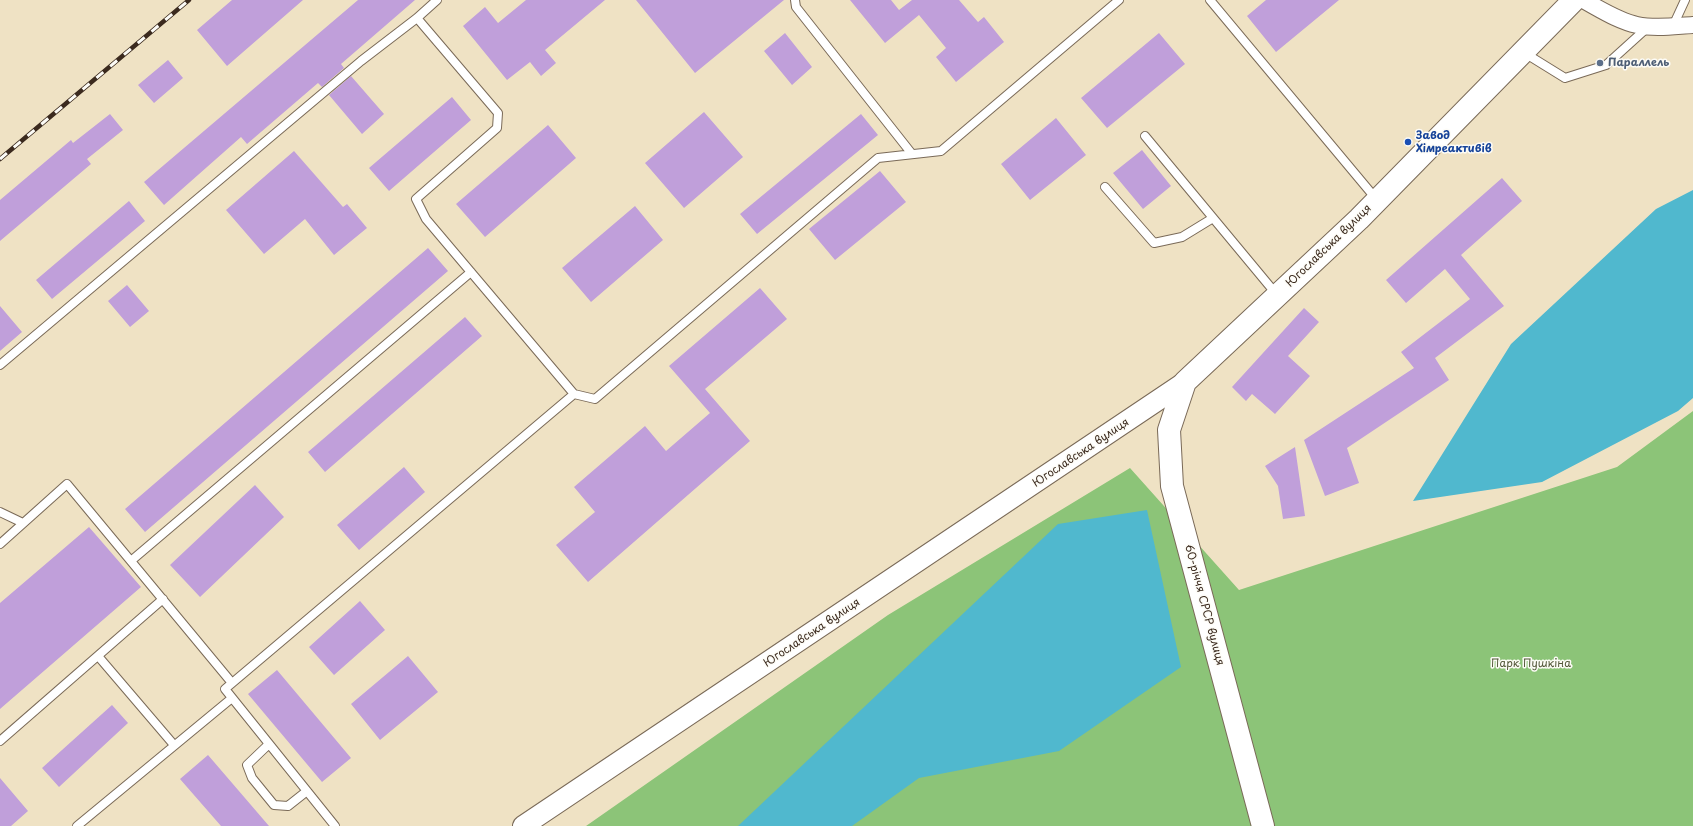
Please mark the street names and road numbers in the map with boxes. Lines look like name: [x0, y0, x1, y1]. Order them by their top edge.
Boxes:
street label: Югославська вулиця: [1284, 202, 1374, 290]
street label: Югославська вулиця: [1030, 416, 1132, 490]
street label: 60-річчя СРСР вулиця: [1181, 543, 1227, 667]
street label: Югославська вулиця: [761, 596, 863, 670]

